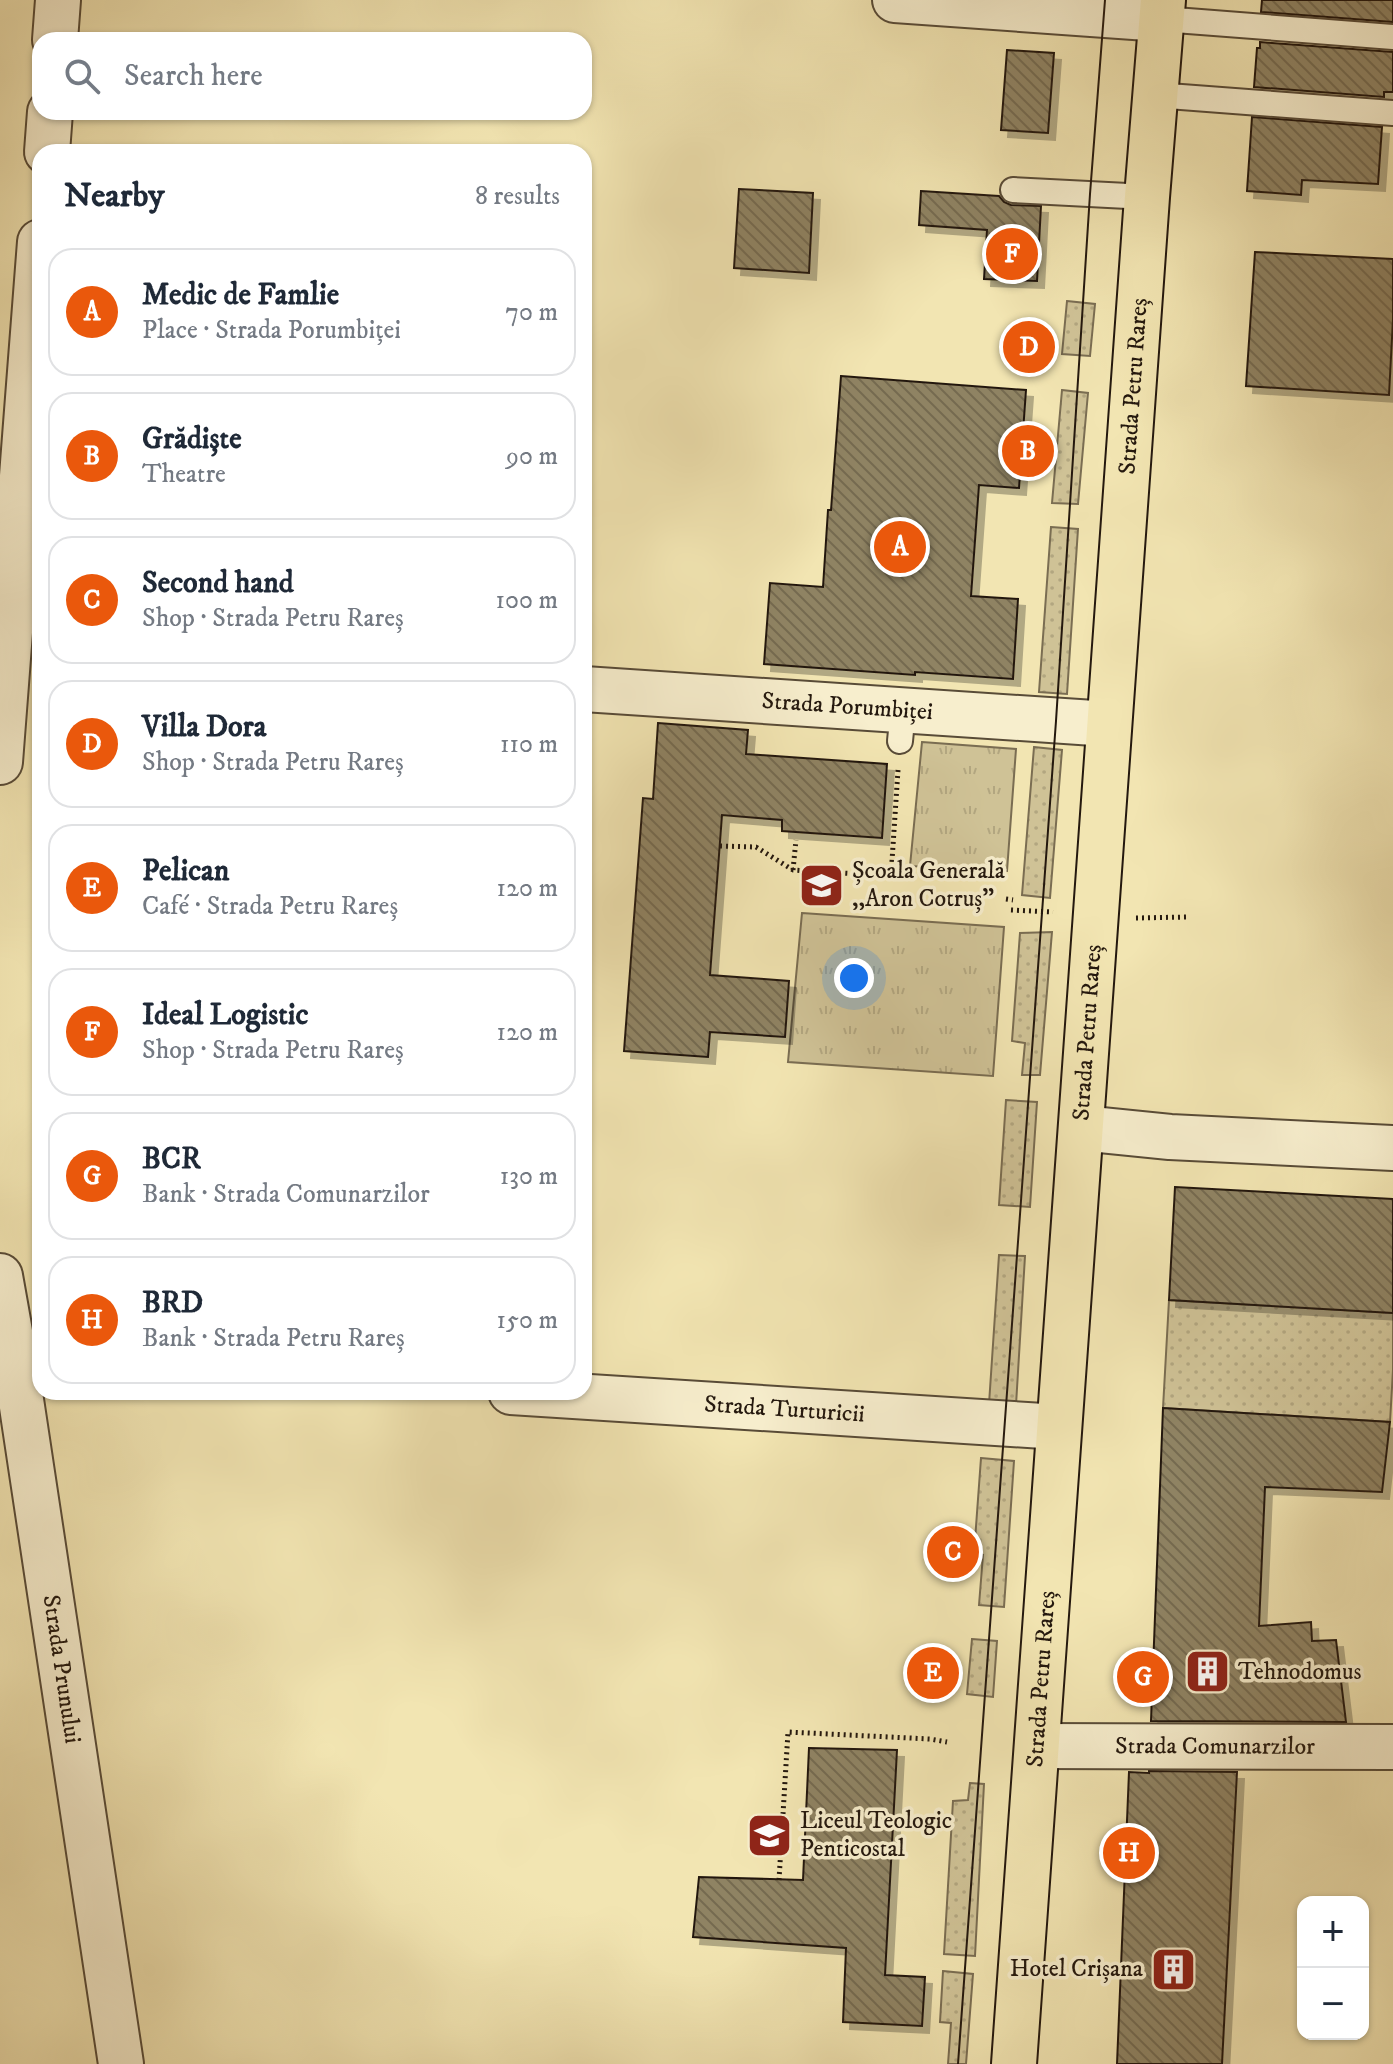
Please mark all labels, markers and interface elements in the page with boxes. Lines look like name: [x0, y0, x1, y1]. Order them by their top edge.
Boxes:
search box: [32, 32, 592, 120]
icon: search: [60, 54, 104, 98]
text: Search here: [124, 58, 263, 95]
text: Nearby: [64, 175, 165, 217]
text: 8 results: [475, 180, 560, 213]
pin: F: [986, 224, 1038, 284]
text: Medic de Famlie: [142, 277, 339, 314]
text: A: [84, 296, 100, 329]
text: 70 m: [505, 296, 558, 329]
street label: Strada Petru Rareș: [1112, 297, 1155, 475]
text: Place · Strada Porumbiței: [142, 314, 401, 347]
pin: D: [1003, 317, 1055, 377]
text: Grădiște: [142, 421, 242, 458]
pin: B: [1002, 421, 1054, 481]
text: B: [84, 440, 100, 473]
text: 90 m: [506, 440, 558, 473]
text: Theatre: [142, 458, 226, 491]
pin: A: [874, 517, 926, 577]
text: Second hand: [142, 565, 294, 602]
text: C: [83, 584, 101, 617]
text: 100 m: [495, 584, 558, 617]
text: Shop · Strada Petru Rareș: [142, 602, 404, 635]
street label: Strada Porumbiței: [761, 686, 934, 727]
text: Villa Dora: [142, 709, 266, 746]
text: D: [82, 728, 102, 761]
text: 110 m: [500, 728, 558, 761]
text: Shop · Strada Petru Rareș: [142, 746, 404, 779]
text: Pelican: [142, 853, 230, 890]
place label: Școala Generală ,,Aron Cotruș": [852, 856, 1006, 914]
school or university icon: Școala Generală ,,Aron Cotruș": [797, 861, 845, 909]
text: E: [83, 872, 101, 905]
text: 120 m: [497, 872, 558, 905]
text: Café · Strada Petru Rareș: [142, 890, 398, 923]
street label: Strada Petru Rareș: [1066, 943, 1109, 1122]
your location: [834, 958, 874, 998]
text: Ideal Logistic: [142, 997, 308, 1034]
text: F: [84, 1016, 100, 1049]
text: 120 m: [497, 1016, 558, 1049]
text: Shop · Strada Petru Rareș: [142, 1034, 404, 1067]
text: BCR: [142, 1141, 201, 1178]
text: G: [83, 1160, 101, 1193]
text: 130 m: [500, 1160, 558, 1193]
text: Bank · Strada Comunarzilor: [142, 1178, 430, 1211]
text: BRD: [142, 1285, 203, 1322]
text: H: [81, 1304, 103, 1337]
text: 150 m: [497, 1304, 558, 1337]
text: Bank · Strada Petru Rareș: [142, 1322, 405, 1355]
street label: Strada Turturicii: [703, 1389, 866, 1430]
pin: C: [927, 1522, 979, 1582]
street label: Strada Petru Rareș: [1020, 1590, 1063, 1768]
street label: Strada Prunului: [36, 1593, 88, 1746]
pin: E: [907, 1643, 959, 1703]
pin: G: [1117, 1647, 1169, 1707]
building icon: Tehnodomus: [1183, 1648, 1231, 1696]
place label: Tehnodomus: [1238, 1657, 1362, 1687]
street label: Strada Comunarzilor: [1115, 1731, 1315, 1762]
place label: Liceul Teologic Penticostal: [800, 1806, 952, 1864]
school or university icon: Liceul Teologic Penticostal: [745, 1811, 793, 1859]
pin: H: [1103, 1823, 1155, 1883]
map controls: [1297, 1896, 1369, 2040]
button: +: [1297, 1896, 1369, 1968]
building icon: Hotel Crișana: [1150, 1945, 1198, 1993]
place label: Hotel Crișana: [1010, 1954, 1144, 1984]
button: −: [1297, 1968, 1369, 2040]

